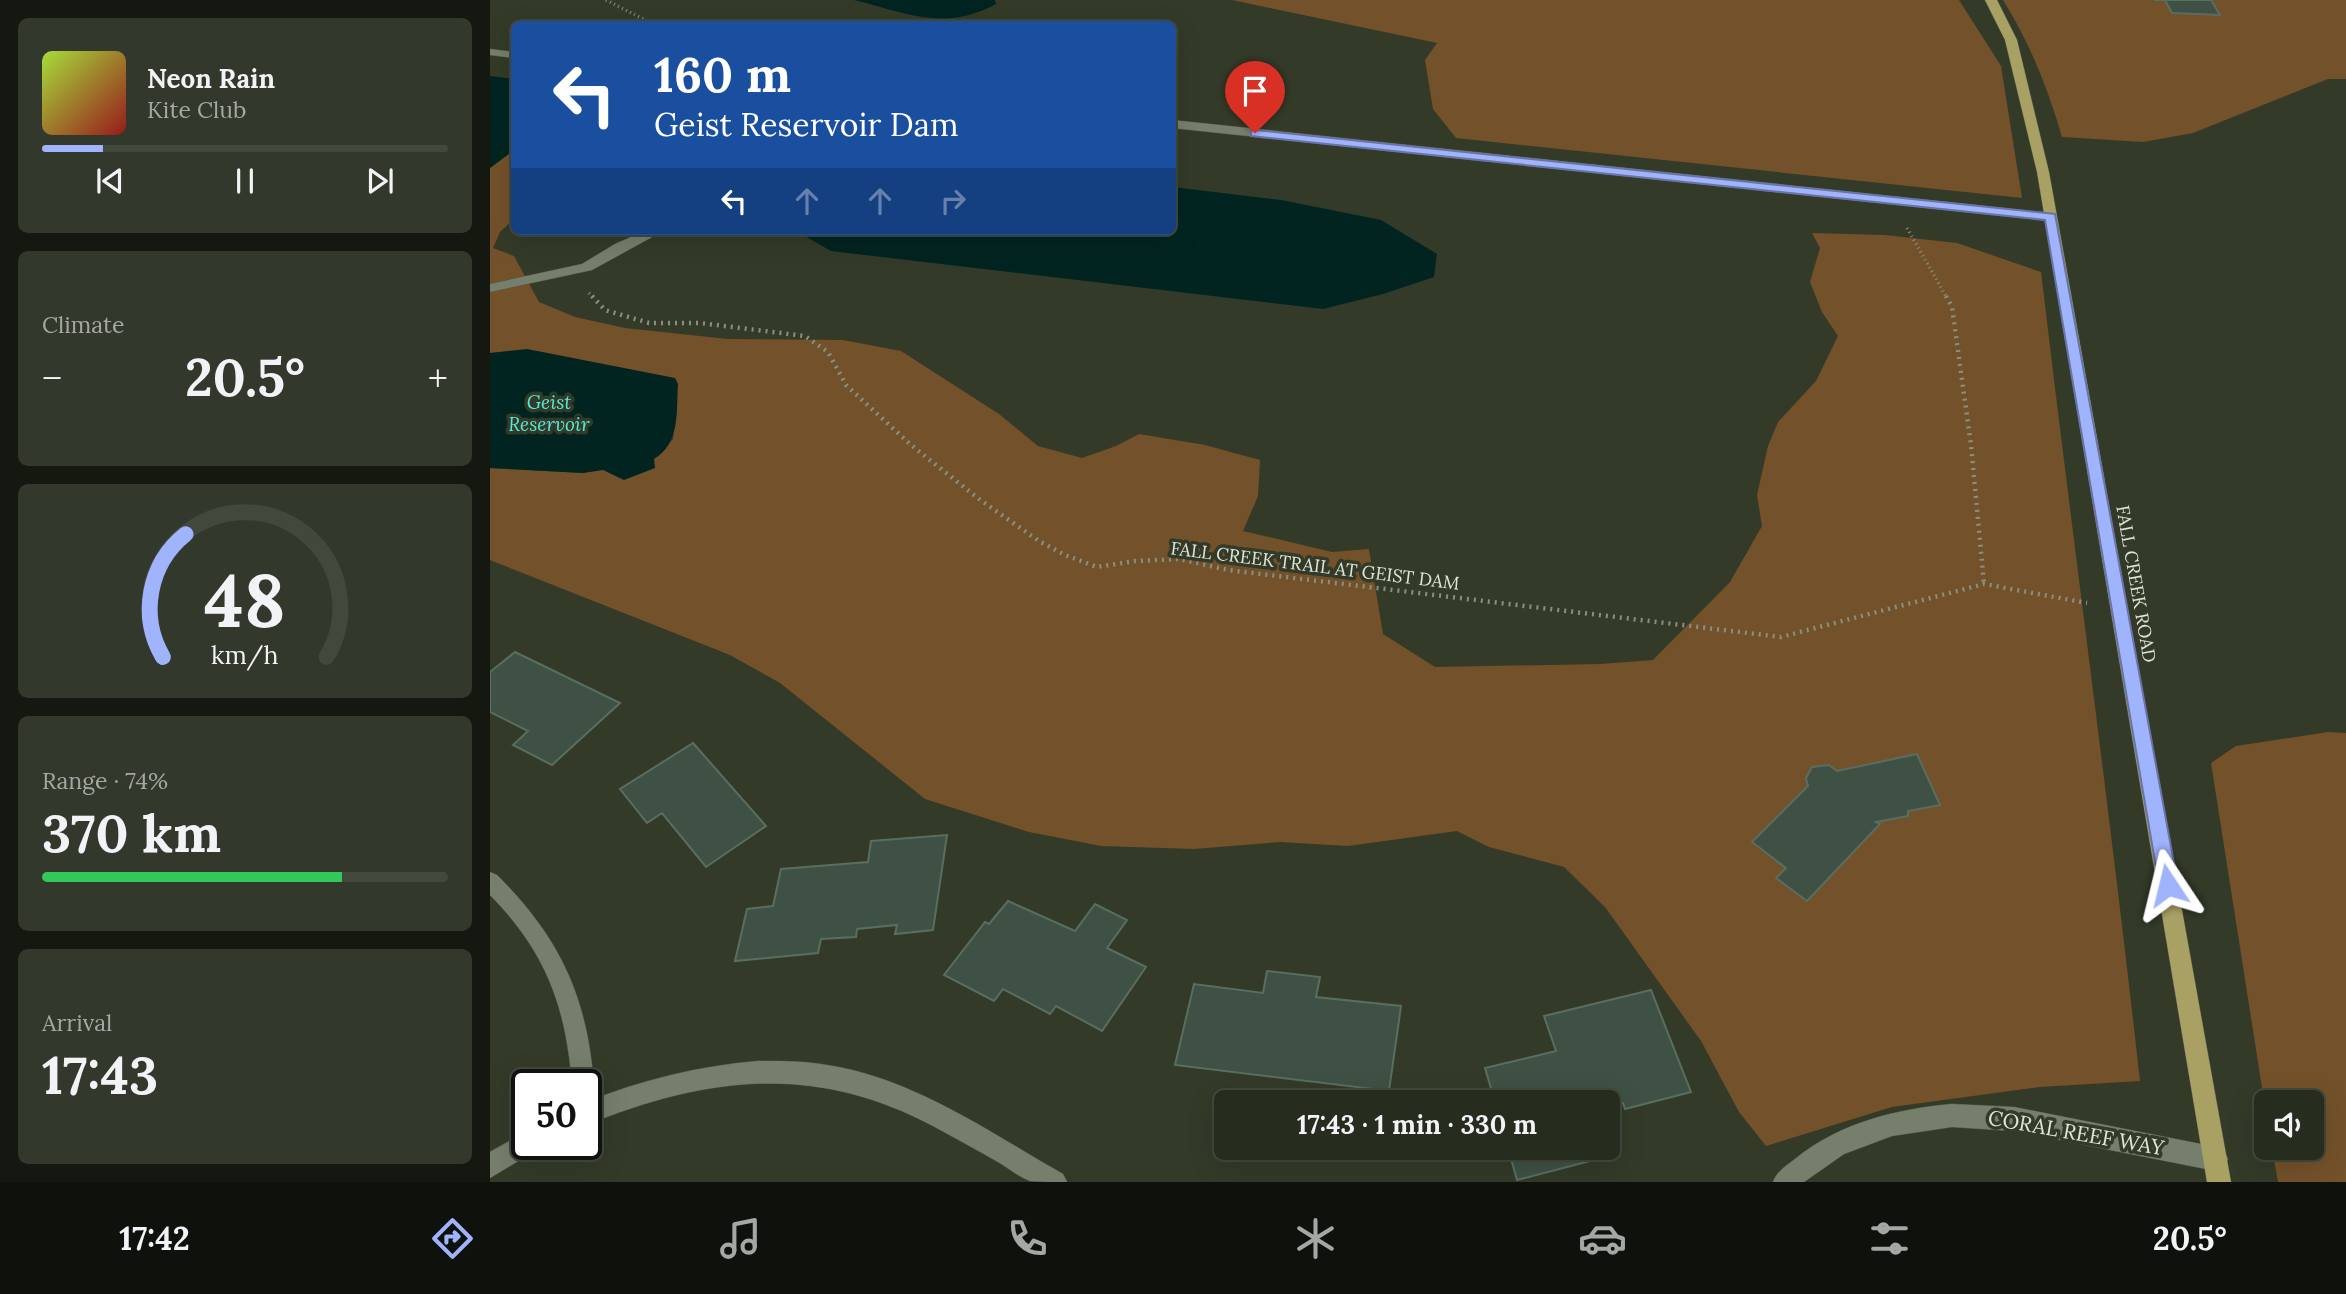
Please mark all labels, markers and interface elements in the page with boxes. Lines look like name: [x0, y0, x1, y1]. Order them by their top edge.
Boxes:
text: 160 m: [654, 43, 791, 105]
icon: left: [539, 49, 630, 140]
pin: [1225, 61, 1285, 133]
text: Neon Rain: [147, 62, 275, 95]
icon: arrive: [1236, 72, 1274, 110]
text: Kite Club: [147, 95, 246, 124]
text: Geist Reservoir Dam: [654, 104, 959, 145]
icon: previous: [91, 162, 129, 200]
icon: pause: [226, 162, 264, 200]
icon: next: [361, 162, 399, 200]
icon: left: [715, 182, 753, 220]
icon: ahead: [788, 182, 826, 220]
icon: ahead: [861, 182, 899, 220]
icon: right: [934, 182, 972, 220]
text: Climate: [42, 310, 124, 339]
text: 20.5°: [185, 344, 305, 410]
text: −: [42, 354, 62, 402]
text: +: [428, 354, 448, 402]
water label: Geist Reservoir: [508, 390, 590, 436]
street label: FALL CREEK ROAD: [2111, 503, 2162, 664]
street label: FALL CREEK TRAIL AT GEIST DAM: [1169, 536, 1461, 595]
text: 48: [204, 554, 286, 647]
text: km/h: [211, 639, 279, 671]
text: Range · 74%: [42, 766, 168, 795]
text: 370 km: [42, 800, 221, 866]
position arrow: [2131, 848, 2205, 922]
text: Arrival: [42, 1008, 112, 1037]
text: 17:43: [42, 1042, 158, 1108]
speed limit sign: 50: [511, 1069, 602, 1160]
map controls: [2254, 1090, 2324, 1160]
button: sound: [2254, 1090, 2324, 1160]
street label: CORAL REEF WAY: [1986, 1104, 2167, 1161]
text: 17:43 · 1 min · 330 m: [1297, 1108, 1537, 1141]
icon: directions: [428, 1214, 477, 1263]
icon: music: [716, 1214, 765, 1263]
icon: phone: [1003, 1214, 1052, 1263]
icon: climate: [1291, 1214, 1340, 1263]
icon: car: [1578, 1214, 1627, 1263]
icon: filters: [1865, 1214, 1914, 1263]
text: 17:42: [119, 1218, 190, 1259]
text: 20.5°: [2153, 1218, 2227, 1259]

